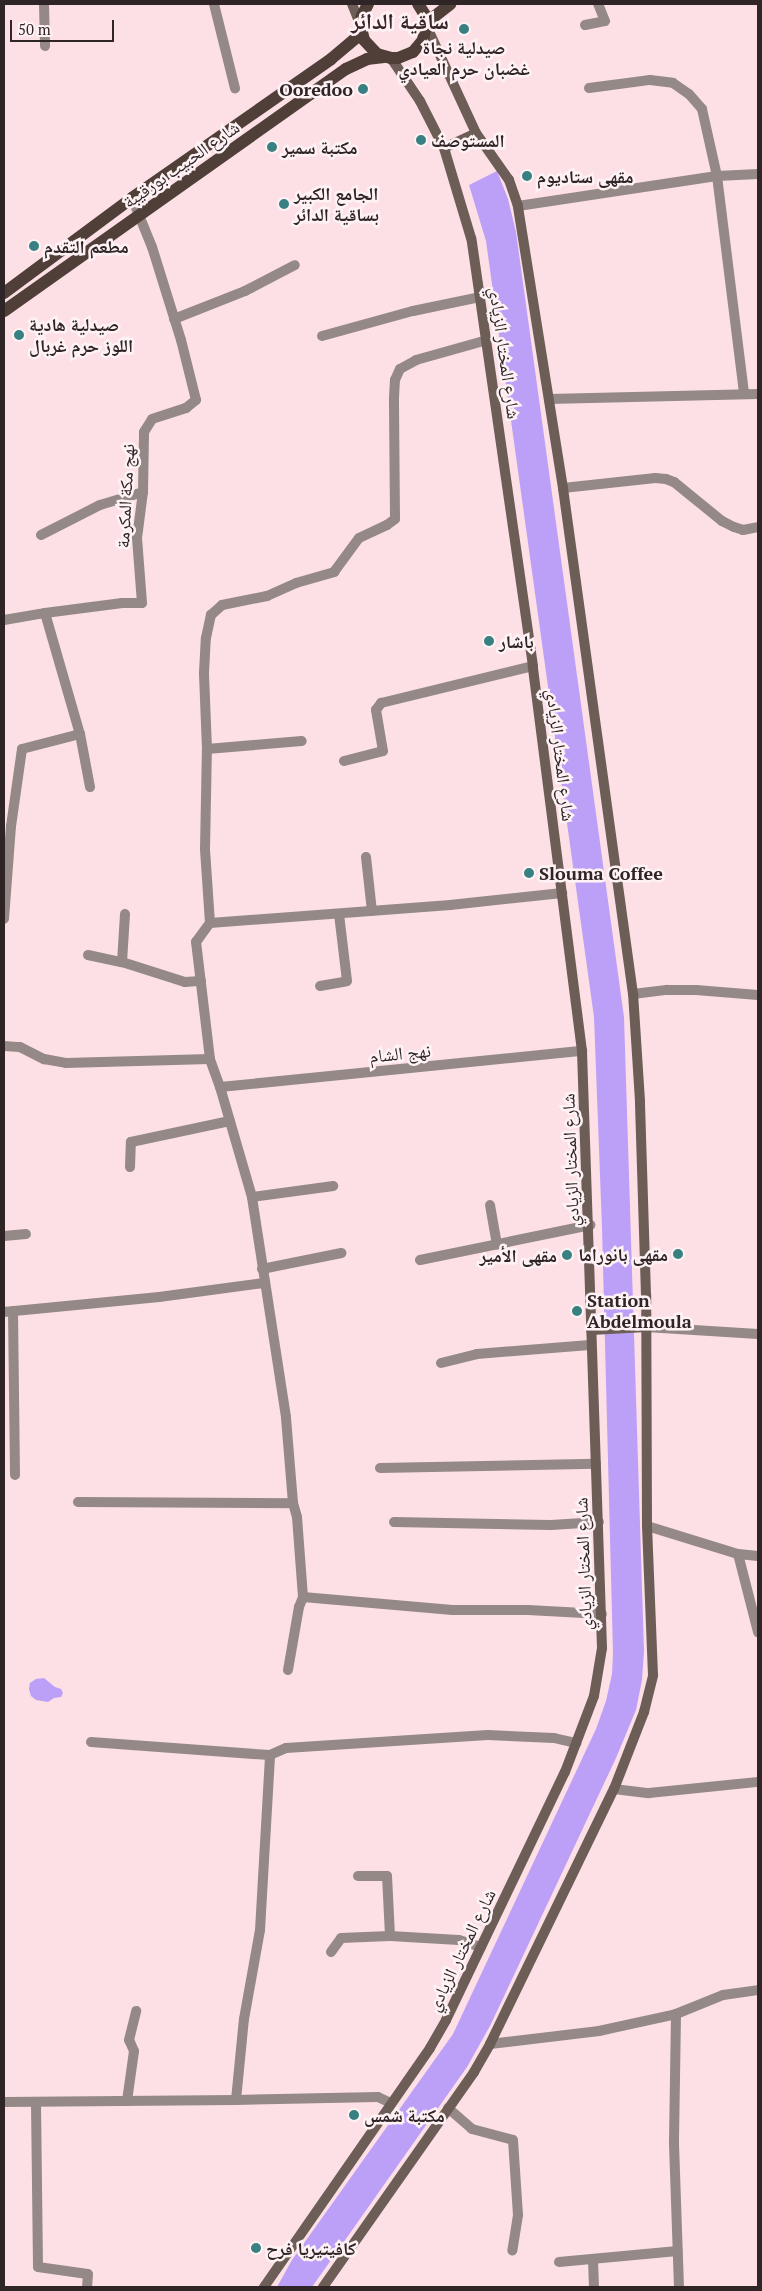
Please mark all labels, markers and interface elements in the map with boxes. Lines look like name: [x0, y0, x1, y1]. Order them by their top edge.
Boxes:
district label: ساقية الدائر: [351, 8, 449, 34]
scale bar: [12, 10, 116, 42]
text: 50 m: [18, 19, 51, 39]
marker: صيدلية نجاة غضبان حرم العيادي: [458, 23, 470, 35]
place label: صيدلية نجاة غضبان حرم العيادي: [398, 37, 530, 80]
place label: Ooredoo: [279, 78, 353, 100]
marker: Ooredoo: [357, 83, 369, 95]
street label: شارع الحبيب بورقيبة: [119, 116, 243, 212]
place label: المستوصف: [431, 129, 505, 151]
marker: المستوصف: [415, 134, 427, 146]
place label: مكتبة سمير: [282, 136, 358, 158]
marker: مكتبة سمير: [266, 141, 278, 153]
place label: مقهى ستاديوم: [537, 165, 633, 187]
marker: مقهى ستاديوم: [521, 170, 533, 182]
place label: الجامع الكبير بساقية الدائر: [294, 183, 379, 225]
marker: الجامع الكبير بساقية الدائر: [278, 198, 290, 210]
place label: مطعم التقدم: [44, 235, 129, 257]
marker: مطعم التقدم: [28, 240, 40, 252]
street label: شارع المختار الزيادي: [485, 286, 525, 420]
place label: صيدلية هادية اللوز حرم غربال: [29, 314, 133, 356]
marker: صيدلية هادية اللوز حرم غربال: [13, 329, 25, 341]
street label: نهج مكة المكرمة: [111, 443, 139, 549]
place label: باشار: [499, 630, 534, 652]
marker: باشار: [483, 635, 495, 647]
street label: شارع المختار الزيادي: [542, 688, 580, 822]
place label: Slouma Coffee: [539, 862, 663, 884]
marker: Slouma Coffee: [523, 867, 535, 879]
street label: نهج الشام: [368, 1039, 432, 1067]
street label: شارع المختار الزيادي: [557, 1093, 583, 1227]
place label: مقهى بانوراما: [578, 1243, 668, 1265]
place label: مقهى الأمير: [480, 1244, 557, 1266]
marker: مقهى بانوراما: [672, 1248, 684, 1260]
marker: مقهى الأمير: [561, 1249, 573, 1261]
place label: Station Abdelmoula: [587, 1290, 692, 1332]
marker: Station Abdelmoula: [571, 1305, 583, 1317]
street label: شارع المختار الزيادي: [570, 1497, 596, 1631]
street label: شارع المختار الزيادي: [422, 1885, 500, 2015]
place label: مكتبة شمس: [364, 2104, 445, 2126]
marker: مكتبة شمس: [348, 2109, 360, 2121]
place label: كافيتيريا فرح: [266, 2237, 356, 2259]
marker: كافيتيريا فرح: [250, 2242, 262, 2254]

